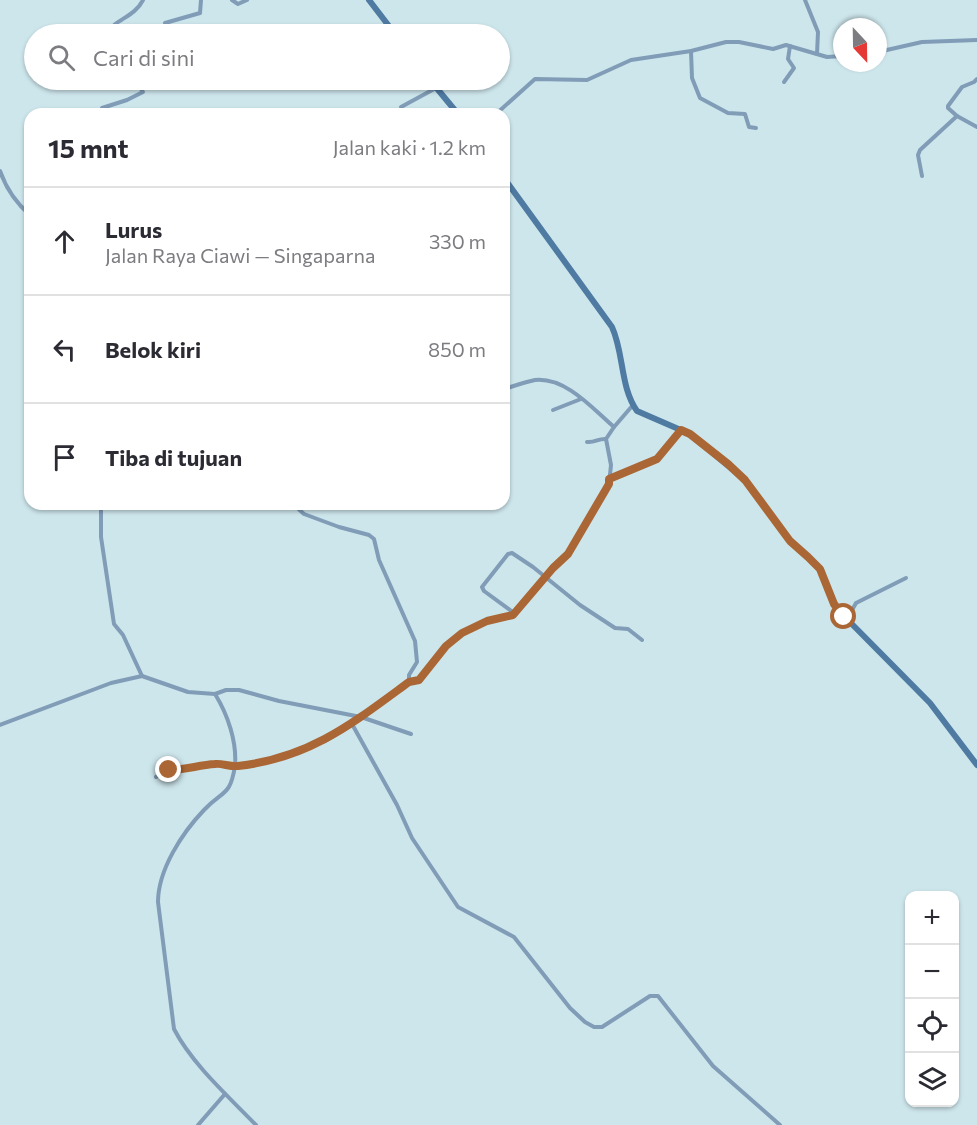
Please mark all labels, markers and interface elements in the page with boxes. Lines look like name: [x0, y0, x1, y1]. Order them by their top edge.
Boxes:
north arrow: [833, 18, 887, 72]
search box: [24, 24, 510, 90]
icon: search: [45, 41, 78, 74]
text: Cari di sini: [93, 44, 195, 71]
text: 15 mnt: [48, 132, 129, 163]
text: Jalan kaki · 1.2 km: [333, 135, 486, 159]
text: Lurus: [105, 216, 162, 243]
icon: ahead: [48, 225, 81, 258]
text: 330 m: [429, 229, 486, 253]
text: Jalan Raya Ciawi — Singaparna: [105, 243, 375, 267]
icon: left: [48, 333, 81, 366]
text: Belok kiri: [105, 336, 201, 363]
text: 850 m: [428, 337, 486, 361]
icon: arrive: [48, 441, 81, 474]
text: Tiba di tujuan: [105, 444, 242, 471]
route start: [830, 603, 856, 629]
route end: [155, 756, 181, 782]
map controls: [905, 891, 959, 1107]
button: +: [905, 891, 959, 945]
button: −: [905, 945, 959, 999]
button: locate: [905, 999, 959, 1053]
button: layers: [905, 1053, 959, 1107]

